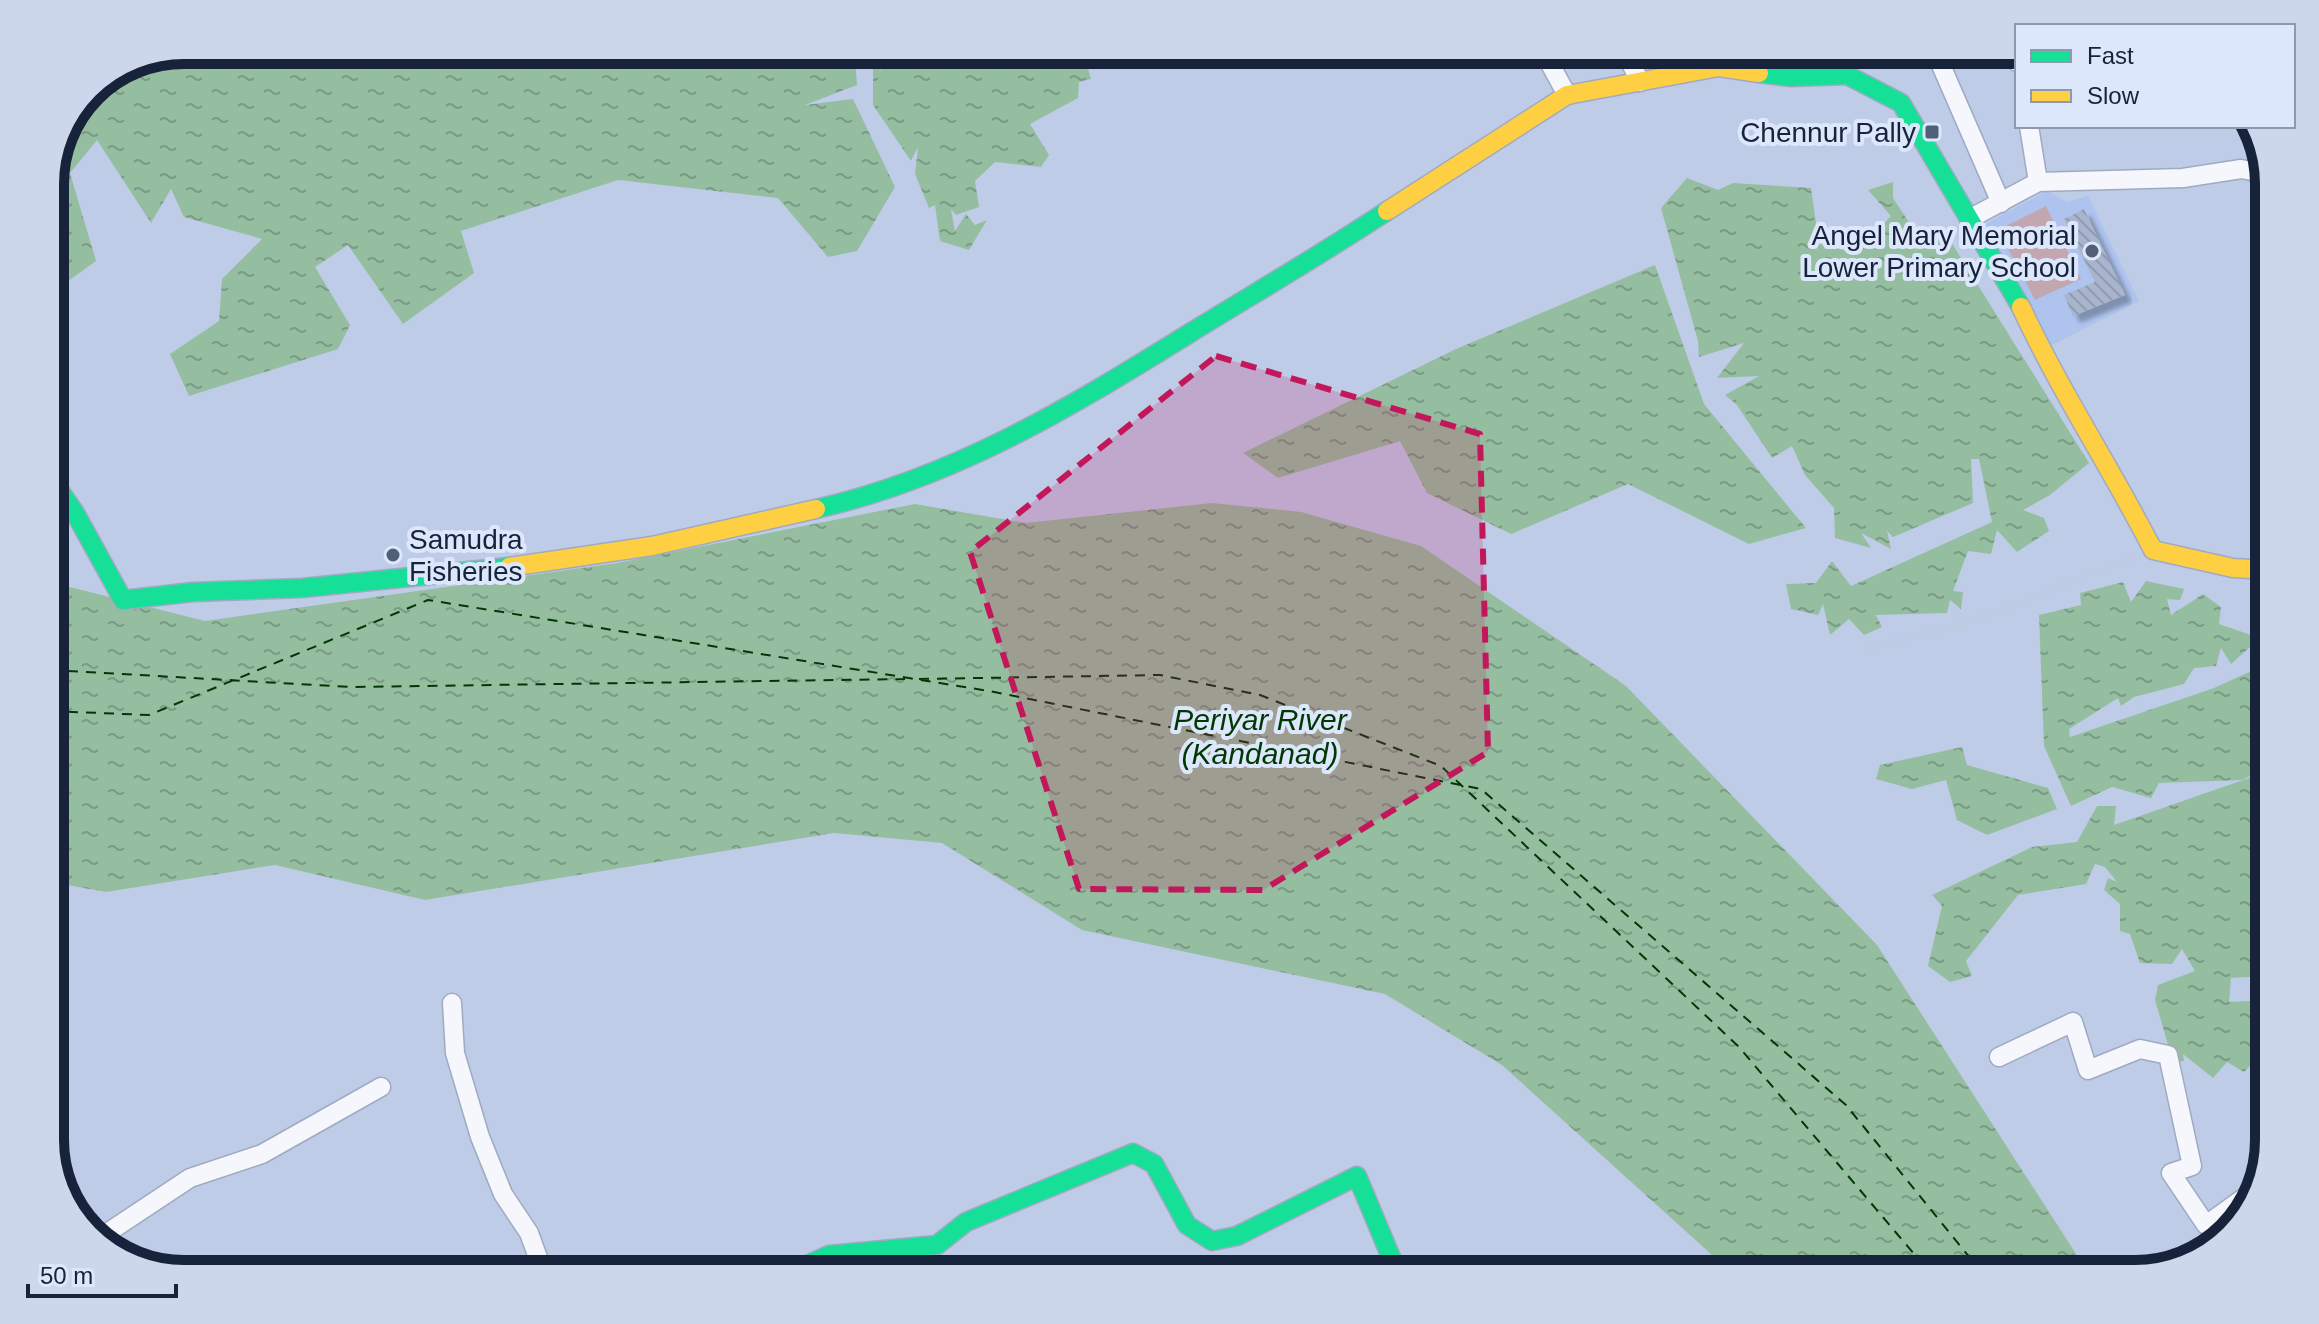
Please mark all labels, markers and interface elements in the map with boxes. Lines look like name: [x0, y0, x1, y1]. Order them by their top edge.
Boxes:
legend: [2015, 24, 2295, 128]
text: Fast: [2087, 42, 2134, 69]
text: Slow: [2087, 82, 2140, 109]
place label: Chennur Pally: [1740, 117, 1916, 148]
marker: Chennur Pally: [1923, 123, 1941, 141]
place label: Angel Mary Memorial Lower Primary School: [1802, 220, 2076, 283]
marker: Angel Mary Memorial Lower Primary School: [2083, 242, 2101, 260]
place label: Samudra Fisheries: [409, 524, 523, 587]
marker: Samudra Fisheries: [384, 546, 402, 564]
water label: Periyar River (Kandanad): [1173, 703, 1348, 770]
scale bar: [28, 1248, 176, 1298]
text: 50 m: [40, 1262, 93, 1289]

